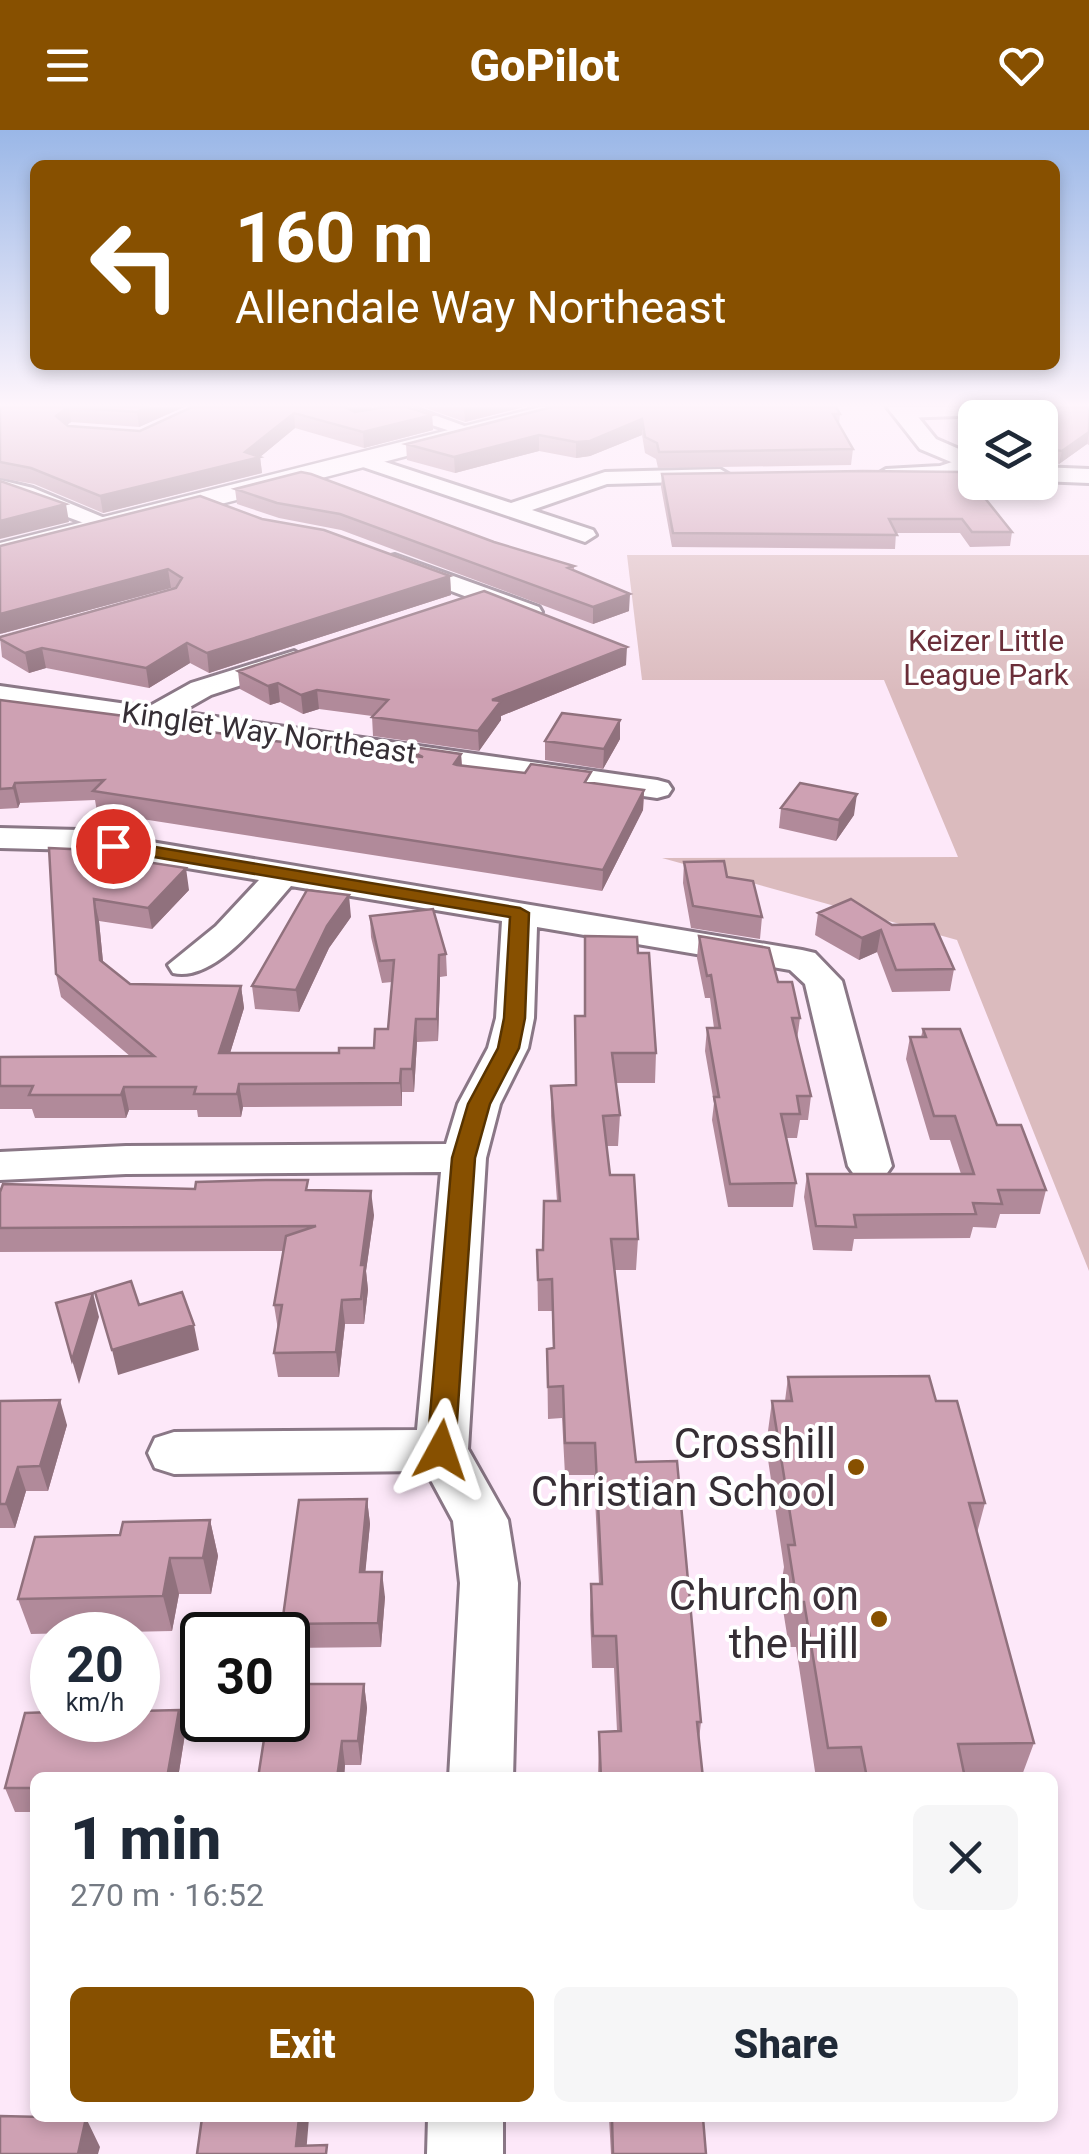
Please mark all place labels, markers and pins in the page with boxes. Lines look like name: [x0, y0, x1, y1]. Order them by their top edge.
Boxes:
pin: [71, 804, 156, 889]
place label: Crosshill Christian School: [531, 1419, 836, 1516]
marker: Crosshill Christian School: [845, 1456, 867, 1478]
place label: Church on the Hill: [669, 1571, 859, 1668]
marker: Church on the Hill: [868, 1608, 890, 1630]

